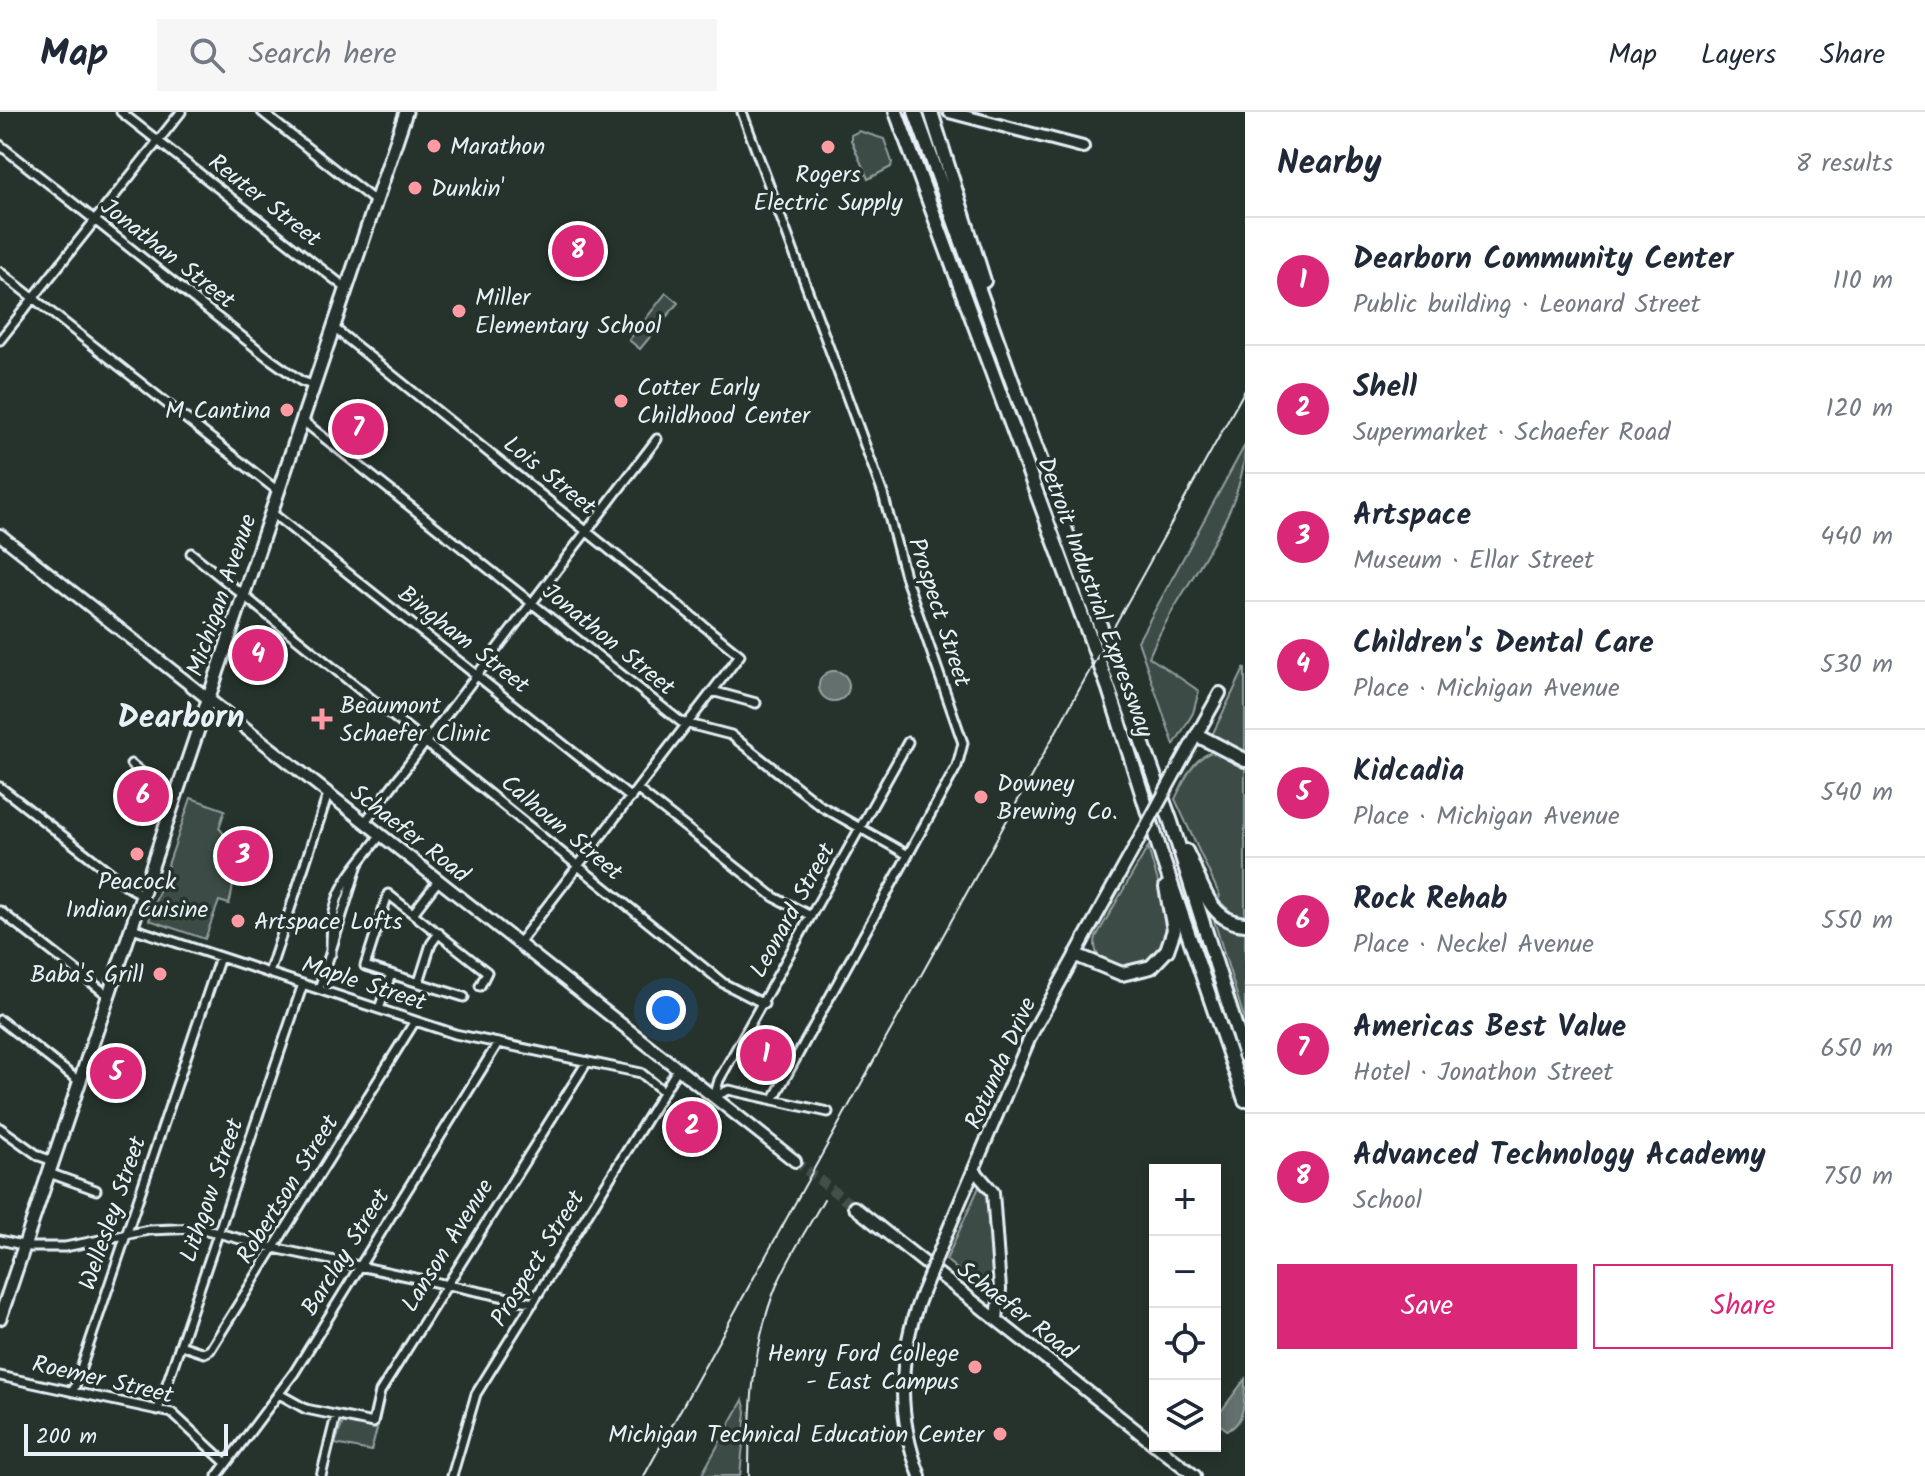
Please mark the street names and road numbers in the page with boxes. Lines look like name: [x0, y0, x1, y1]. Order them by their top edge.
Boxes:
street label: Reuter Street: [199, 144, 330, 259]
street label: Jonathan Street: [91, 189, 244, 320]
street label: Lois Street: [494, 426, 605, 527]
street label: Detroit Industrial Expressway: [1026, 452, 1164, 744]
street label: Michigan Avenue: [176, 509, 269, 682]
street label: Prospect Street: [896, 533, 981, 693]
street label: Jonathon Street: [533, 574, 684, 707]
street label: Bingham Street: [388, 576, 538, 705]
street label: Calhoun Street: [491, 765, 632, 892]
street label: Schaefer Road: [340, 775, 479, 894]
street label: Leonard Street: [740, 835, 847, 985]
street label: Maple Street: [296, 946, 431, 1023]
street label: Rotunda Drive: [955, 991, 1048, 1136]
street label: Robertson Street: [227, 1107, 350, 1272]
street label: Lithgow Street: [170, 1113, 255, 1268]
street label: Wellesley Street: [69, 1130, 158, 1296]
street label: Lanson Avenue: [392, 1171, 505, 1320]
street label: Barclay Street: [292, 1181, 401, 1324]
street label: Prospect Street: [481, 1182, 596, 1335]
street label: Schaefer Road: [947, 1252, 1086, 1371]
street label: Roemer Street: [28, 1345, 178, 1416]

